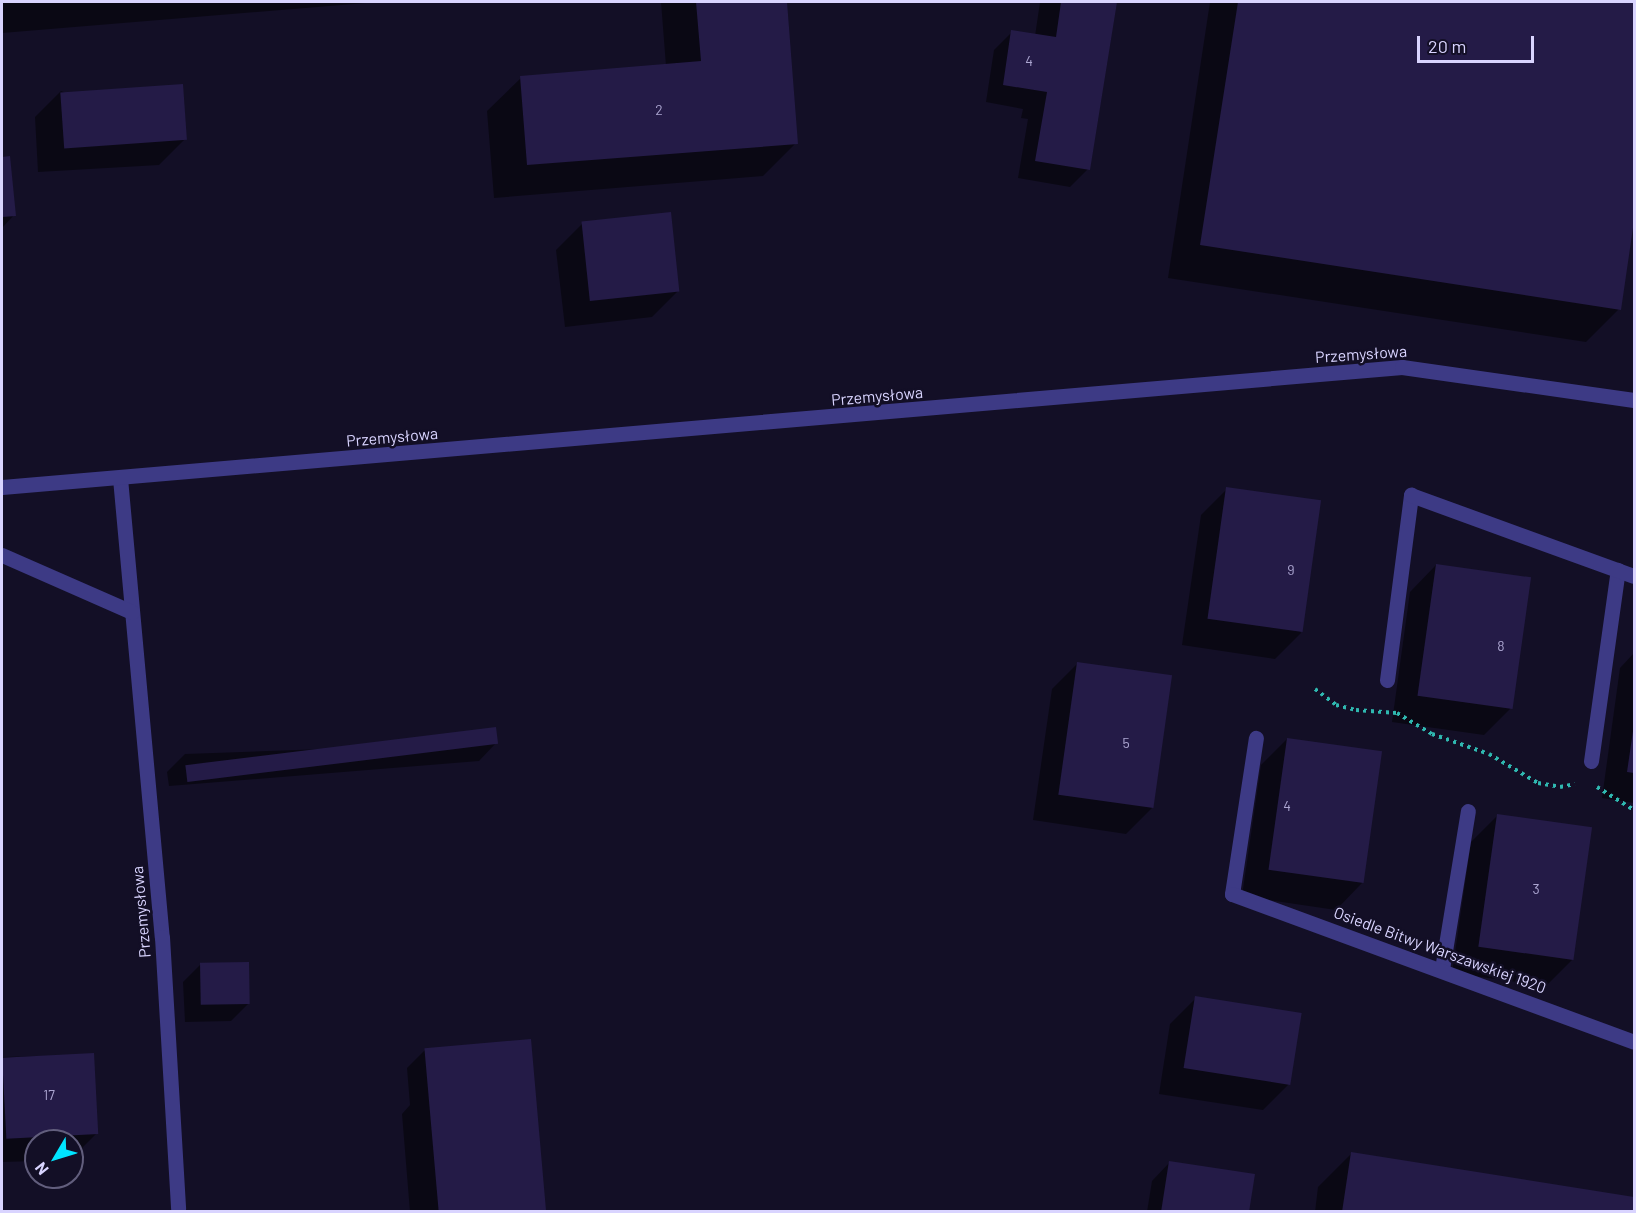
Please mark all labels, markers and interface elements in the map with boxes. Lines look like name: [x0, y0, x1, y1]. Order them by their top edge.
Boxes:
scale bar: [1420, 24, 1537, 62]
text: 20 m: [1428, 35, 1466, 57]
house number: 4: [1025, 53, 1033, 69]
house number: 2: [655, 102, 663, 118]
street label: Przemysłowa: [1314, 341, 1408, 367]
street label: Przemysłowa: [830, 382, 924, 410]
street label: Przemysłowa: [345, 423, 439, 451]
house number: 9: [1287, 562, 1295, 578]
house number: 8: [1497, 638, 1505, 654]
house number: 5: [1122, 735, 1130, 751]
house number: 4: [1283, 798, 1291, 814]
street label: Przemysłowa: [127, 865, 155, 959]
house number: 3: [1532, 881, 1540, 897]
street label: Osiedle Bitwy Warszawskiej 1920: [1331, 903, 1549, 997]
house number: 17: [43, 1087, 55, 1103]
north arrow: [24, 1129, 84, 1189]
text: N: [30, 1159, 52, 1179]

